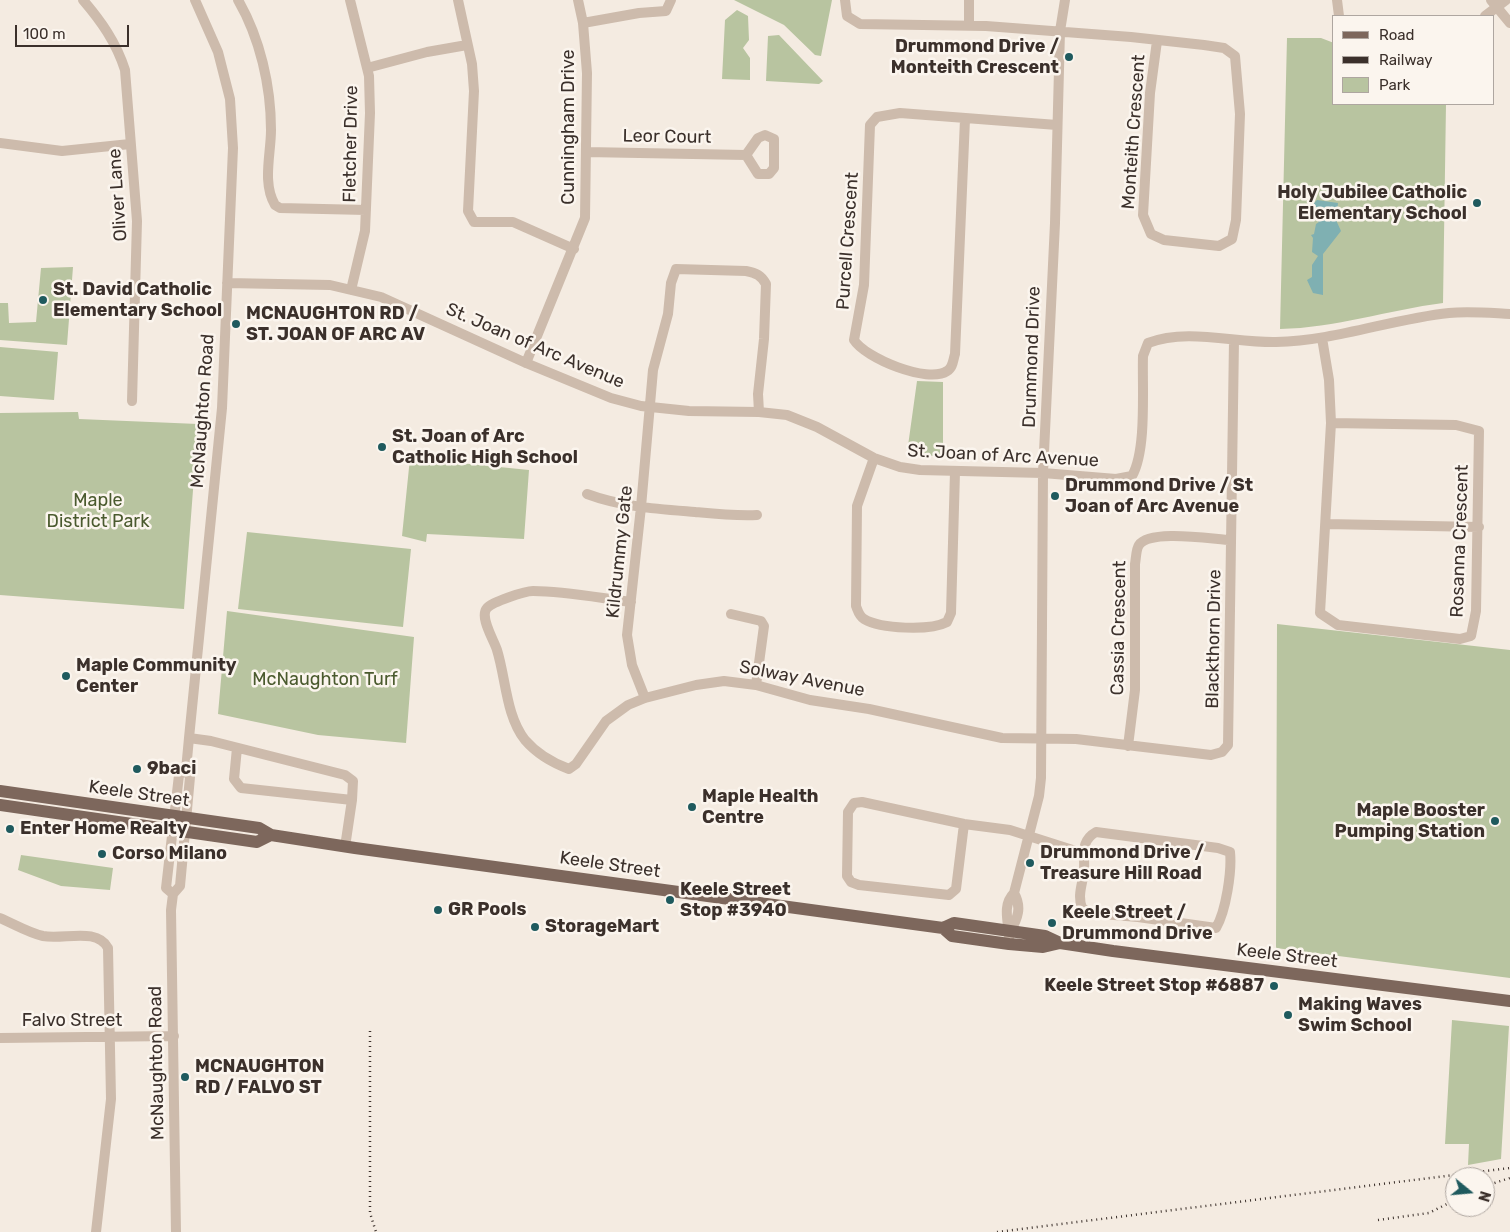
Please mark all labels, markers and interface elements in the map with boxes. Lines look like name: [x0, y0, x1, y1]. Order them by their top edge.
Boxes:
scale bar: [18, 15, 131, 47]
legend: [1332, 15, 1495, 105]
text: 100 m: [23, 25, 65, 43]
text: Road: [1379, 26, 1415, 44]
place label: Drummond Drive / Monteith Crescent: [891, 36, 1059, 78]
street label: Cunningham Drive: [558, 49, 580, 205]
marker: Drummond Drive / Monteith Crescent: [1063, 51, 1075, 63]
text: Railway: [1379, 51, 1433, 69]
street label: Monteith Crescent: [1118, 54, 1150, 210]
text: Park: [1379, 76, 1410, 94]
street label: Fletcher Drive: [339, 85, 363, 203]
street label: Leor Court: [622, 125, 712, 149]
street label: Oliver Lane: [104, 148, 132, 242]
street label: Purcell Crescent: [832, 171, 864, 311]
place label: Holy Jubilee Catholic Elementary School: [1277, 182, 1467, 224]
marker: Holy Jubilee Catholic Elementary School: [1471, 197, 1483, 209]
place label: St. David Catholic Elementary School: [53, 279, 222, 322]
street label: Drummond Drive: [1019, 286, 1045, 428]
marker: St. David Catholic Elementary School: [37, 294, 49, 306]
street label: St. Joan of Arc Avenue: [442, 299, 628, 393]
place label: MCNAUGHTON RD / ST. JOAN OF ARC AV: [246, 303, 425, 346]
marker: MCNAUGHTON RD / ST. JOAN OF ARC AV: [230, 318, 242, 330]
street label: McNaughton Road: [187, 333, 219, 489]
place label: St. Joan of Arc Catholic High School: [392, 426, 578, 468]
street label: St. Joan of Arc Avenue: [907, 440, 1099, 472]
marker: St. Joan of Arc Catholic High School: [376, 441, 388, 453]
street label: Rosanna Crescent: [1447, 464, 1473, 618]
place label: Drummond Drive / St Joan of Arc Avenue: [1065, 475, 1253, 518]
street label: Kildrummy Gate: [602, 485, 638, 619]
park label: Maple District Park: [47, 490, 149, 532]
marker: Drummond Drive / St Joan of Arc Avenue: [1049, 490, 1061, 502]
street label: Cassia Crescent: [1107, 560, 1131, 696]
street label: Blackthorn Drive: [1202, 569, 1226, 709]
place label: Maple Community Center: [76, 655, 237, 698]
street label: Solway Avenue: [738, 656, 866, 702]
park label: McNaughton Turf: [252, 669, 398, 691]
marker: Maple Community Center: [60, 670, 72, 682]
place label: 9baci: [147, 758, 196, 780]
marker: 9baci: [131, 763, 143, 775]
street label: Keele Street: [87, 776, 191, 812]
place label: Maple Health Centre: [702, 786, 819, 829]
place label: Maple Booster Pumping Station: [1334, 800, 1485, 842]
marker: Maple Health Centre: [686, 801, 698, 813]
marker: Maple Booster Pumping Station: [1489, 815, 1501, 827]
place label: Enter Home Realty: [20, 818, 187, 840]
marker: Enter Home Realty: [4, 823, 16, 835]
place label: Drummond Drive / Treasure Hill Road: [1040, 842, 1204, 884]
place label: Corso Milano: [112, 843, 227, 865]
street label: Keele Street: [558, 847, 662, 883]
marker: Corso Milano: [96, 848, 108, 860]
marker: Drummond Drive / Treasure Hill Road: [1024, 857, 1036, 869]
place label: Keele Street Stop #3940: [680, 879, 791, 922]
marker: Keele Street Stop #3940: [664, 894, 676, 906]
place label: GR Pools: [448, 899, 526, 921]
place label: Keele Street / Drummond Drive: [1062, 902, 1213, 944]
marker: GR Pools: [432, 904, 444, 916]
place label: StorageMart: [545, 916, 659, 938]
marker: Keele Street / Drummond Drive: [1046, 917, 1058, 929]
marker: StorageMart: [529, 921, 541, 933]
street label: Keele Street: [1235, 939, 1339, 973]
place label: Keele Street Stop #6887: [1044, 975, 1264, 997]
marker: Keele Street Stop #6887: [1268, 980, 1280, 992]
street label: McNaughton Road: [145, 986, 169, 1140]
place label: Making Waves Swim School: [1298, 994, 1422, 1036]
marker: Making Waves Swim School: [1282, 1009, 1294, 1021]
street label: Falvo Street: [22, 1010, 122, 1032]
place label: MCNAUGHTON RD / FALVO ST: [195, 1056, 324, 1098]
marker: MCNAUGHTON RD / FALVO ST: [179, 1071, 191, 1083]
north arrow: [1445, 1167, 1495, 1217]
text: N: [1474, 1189, 1493, 1204]

